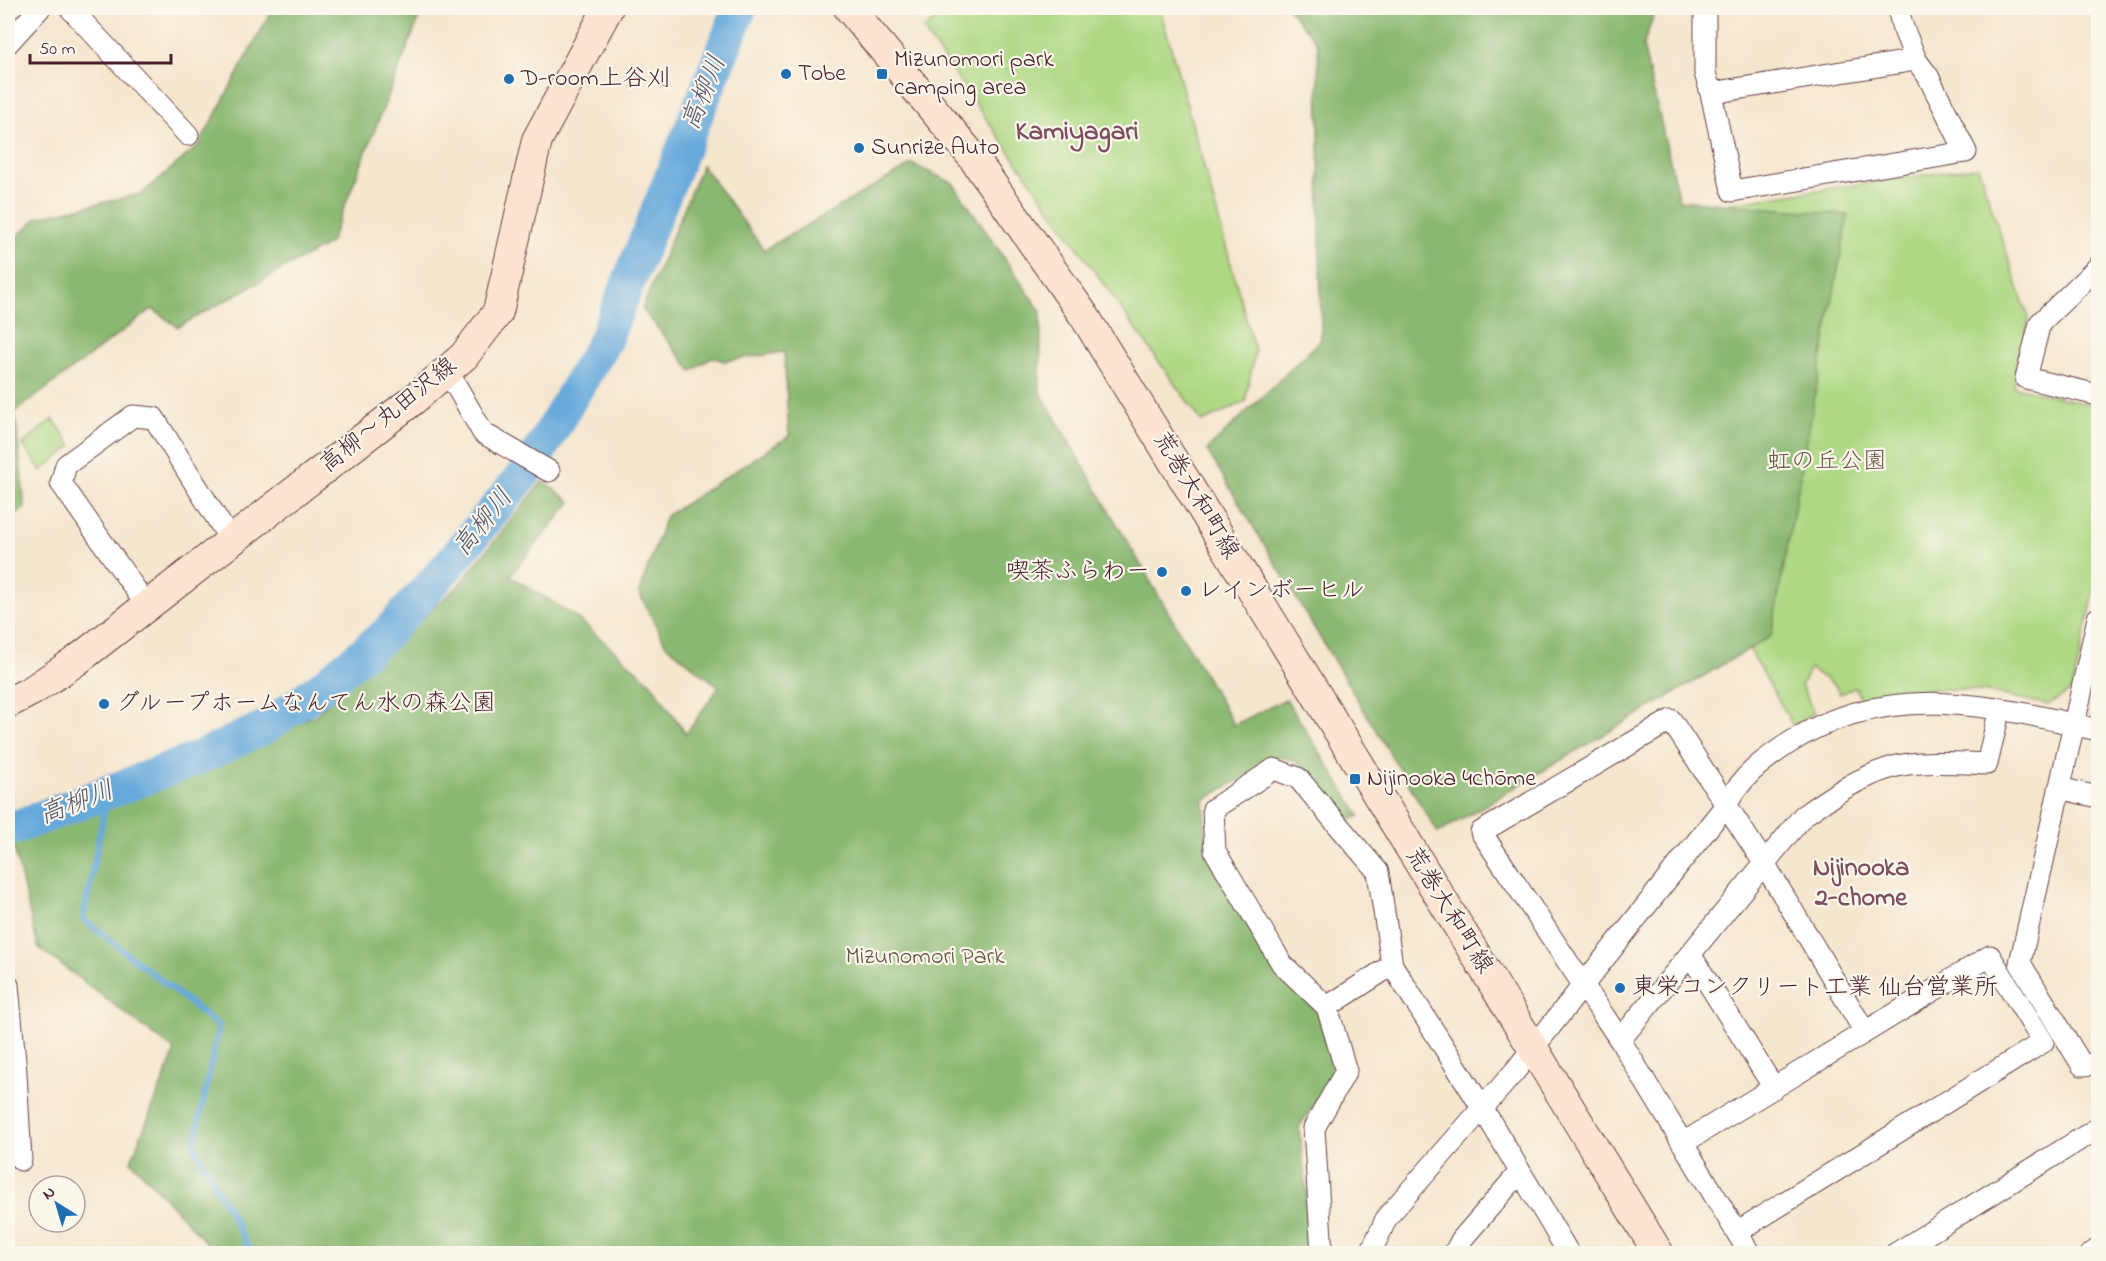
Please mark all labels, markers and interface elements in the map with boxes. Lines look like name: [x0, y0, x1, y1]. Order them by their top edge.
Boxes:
scale bar: [30, 27, 171, 65]
text: 50 m: [39, 37, 76, 63]
place label: Mizunomori park camping area: [894, 43, 1054, 106]
water label: 高柳川: [673, 50, 737, 136]
place label: Tobe: [798, 57, 846, 92]
place label: D-room上谷刈: [520, 62, 671, 97]
marker: Tobe: [779, 67, 793, 81]
marker: Mizunomori park camping area: [875, 67, 889, 81]
marker: D-room上谷刈: [502, 72, 516, 86]
district label: Kamiyagari: [1015, 113, 1139, 153]
place label: Sunrize Auto: [871, 131, 999, 166]
marker: Sunrize Auto: [852, 141, 866, 155]
street label: 高柳～丸田沢線: [313, 350, 465, 482]
street label: 荒巻大和町線: [1143, 425, 1247, 567]
park label: 虹の丘公園: [1767, 445, 1887, 480]
water label: 高柳川: [445, 481, 523, 565]
place label: 喫茶ふらわー: [1006, 555, 1150, 590]
marker: 喫茶ふらわー: [1155, 565, 1169, 579]
place label: レインボーヒル: [1198, 574, 1365, 609]
marker: レインボーヒル: [1179, 584, 1193, 598]
place label: グループホームなんてん水の森公園: [116, 687, 496, 722]
marker: グループホームなんてん水の森公園: [97, 697, 111, 711]
place label: Nijinooka 4chōme: [1367, 762, 1536, 797]
water label: 高柳川: [34, 772, 120, 836]
marker: Nijinooka 4chōme: [1348, 772, 1362, 786]
street label: 荒巻大和町線: [1395, 841, 1501, 981]
district label: Nijinooka 2-chome: [1813, 850, 1909, 918]
park label: Mizunomori Park: [845, 940, 1005, 975]
place label: 東栄コンクリート工業 仙台営業所: [1632, 971, 1998, 1006]
marker: 東栄コンクリート工業 仙台営業所: [1613, 981, 1627, 995]
north arrow: [27, 1174, 87, 1234]
text: N: [38, 1181, 61, 1206]

